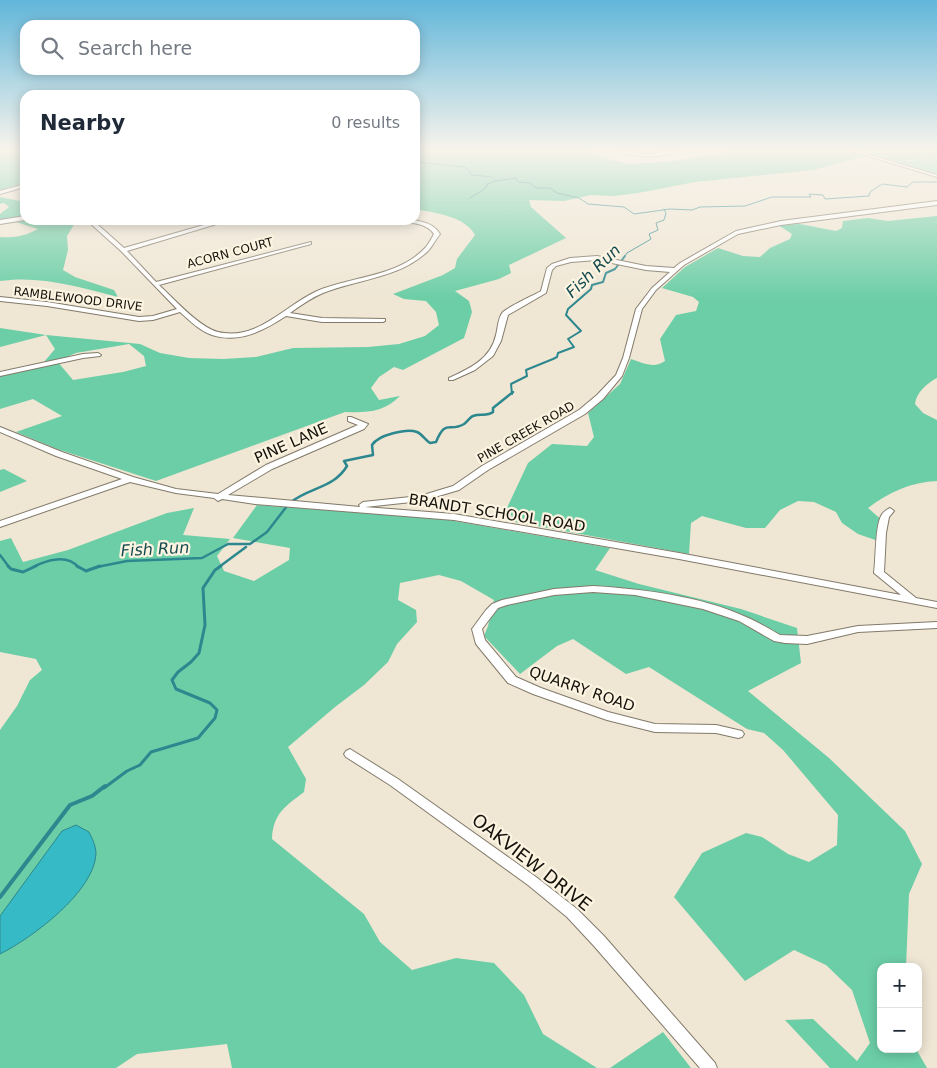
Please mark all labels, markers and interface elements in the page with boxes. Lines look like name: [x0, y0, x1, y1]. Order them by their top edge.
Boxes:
search box: [20, 20, 420, 75]
icon: search: [38, 34, 66, 62]
text: Search here: [78, 37, 192, 59]
text: Nearby: [40, 111, 125, 135]
text: 0 results: [331, 113, 400, 132]
street label: ACORN COURT: [186, 235, 275, 271]
water label: Fish Run: [562, 240, 624, 302]
street label: RAMBLEWOOD DRIVE: [13, 284, 143, 314]
street label: PINE CREEK ROAD: [475, 399, 577, 465]
street label: PINE LANE: [251, 419, 331, 467]
street label: BRANDT SCHOOL ROAD: [407, 490, 587, 536]
water label: Fish Run: [120, 538, 190, 560]
street label: QUARRY ROAD: [527, 662, 637, 716]
street label: OAKVIEW DRIVE: [468, 809, 596, 915]
map controls: [877, 963, 922, 1053]
button: +: [877, 963, 922, 1008]
button: −: [877, 1008, 922, 1053]

